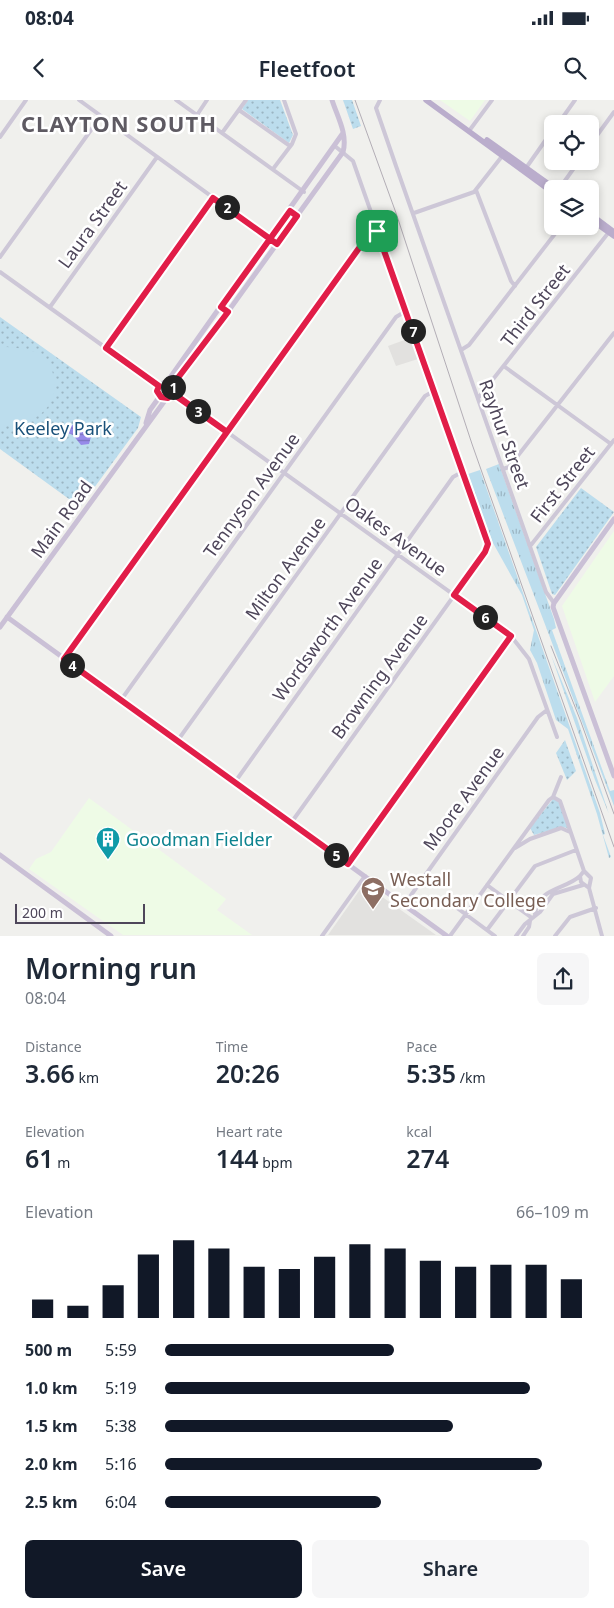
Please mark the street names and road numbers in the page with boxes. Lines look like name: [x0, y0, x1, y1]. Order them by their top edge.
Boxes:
street label: Laura Street: [52, 175, 132, 273]
street label: Third Street: [495, 258, 575, 351]
street label: Rayhur Street: [474, 376, 536, 493]
street label: Tennyson Avenue: [198, 428, 304, 562]
street label: First Street: [524, 440, 600, 527]
street label: Main Road: [25, 475, 97, 563]
street label: Oakes Avenue: [340, 491, 452, 581]
street label: Milton Avenue: [239, 512, 331, 624]
street label: Wordsworth Avenue: [267, 552, 387, 706]
street label: Browning Avenue: [325, 609, 433, 743]
street label: Moore Avenue: [417, 741, 509, 855]

